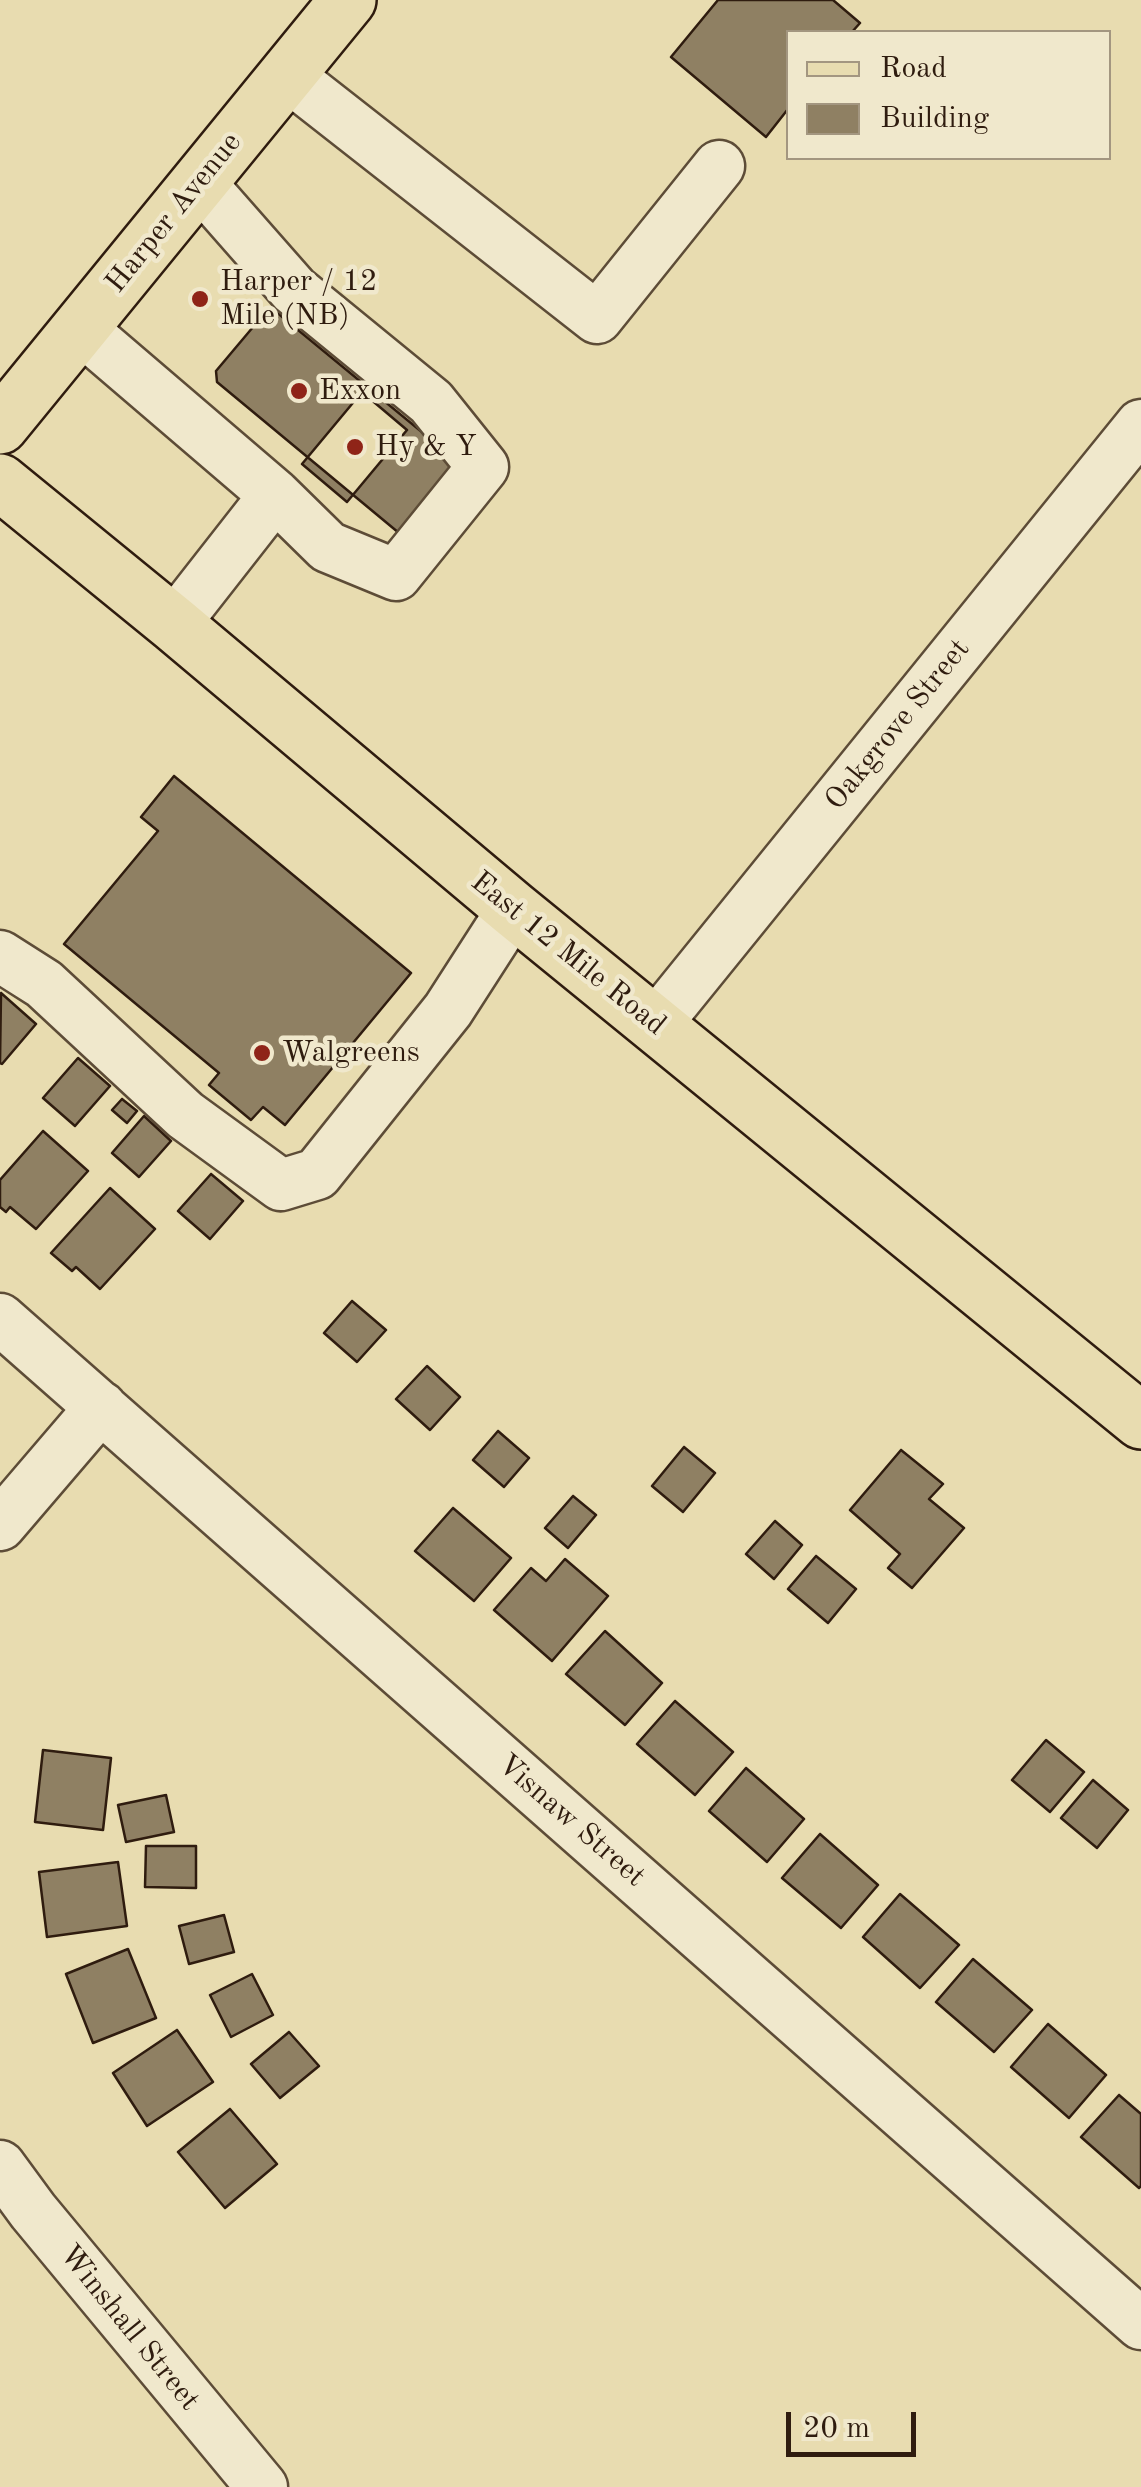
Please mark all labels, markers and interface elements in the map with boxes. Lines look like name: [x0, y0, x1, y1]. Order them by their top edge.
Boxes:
legend: [786, 30, 1111, 160]
text: Road: [880, 54, 947, 84]
text: Building: [880, 104, 989, 134]
street label: Harper Avenue: [98, 125, 250, 301]
place label: Harper / 12 Mile (NB): [220, 264, 377, 334]
marker: Harper / 12 Mile (NB): [189, 288, 211, 310]
place label: Exxon: [319, 373, 401, 409]
marker: Exxon: [288, 380, 310, 402]
place label: Hy & Y: [375, 429, 477, 465]
marker: Hy & Y: [344, 436, 366, 458]
street label: Oakgrove Street: [818, 632, 978, 818]
street label: East 12 Mile Road: [463, 864, 673, 1044]
place label: Walgreens: [282, 1035, 420, 1071]
marker: Walgreens: [251, 1042, 273, 1064]
street label: Visnaw Street: [490, 1747, 652, 1895]
street label: Winshall Street: [51, 2238, 207, 2418]
scale bar: [791, 2392, 921, 2454]
text: 20 m: [803, 2414, 870, 2444]

